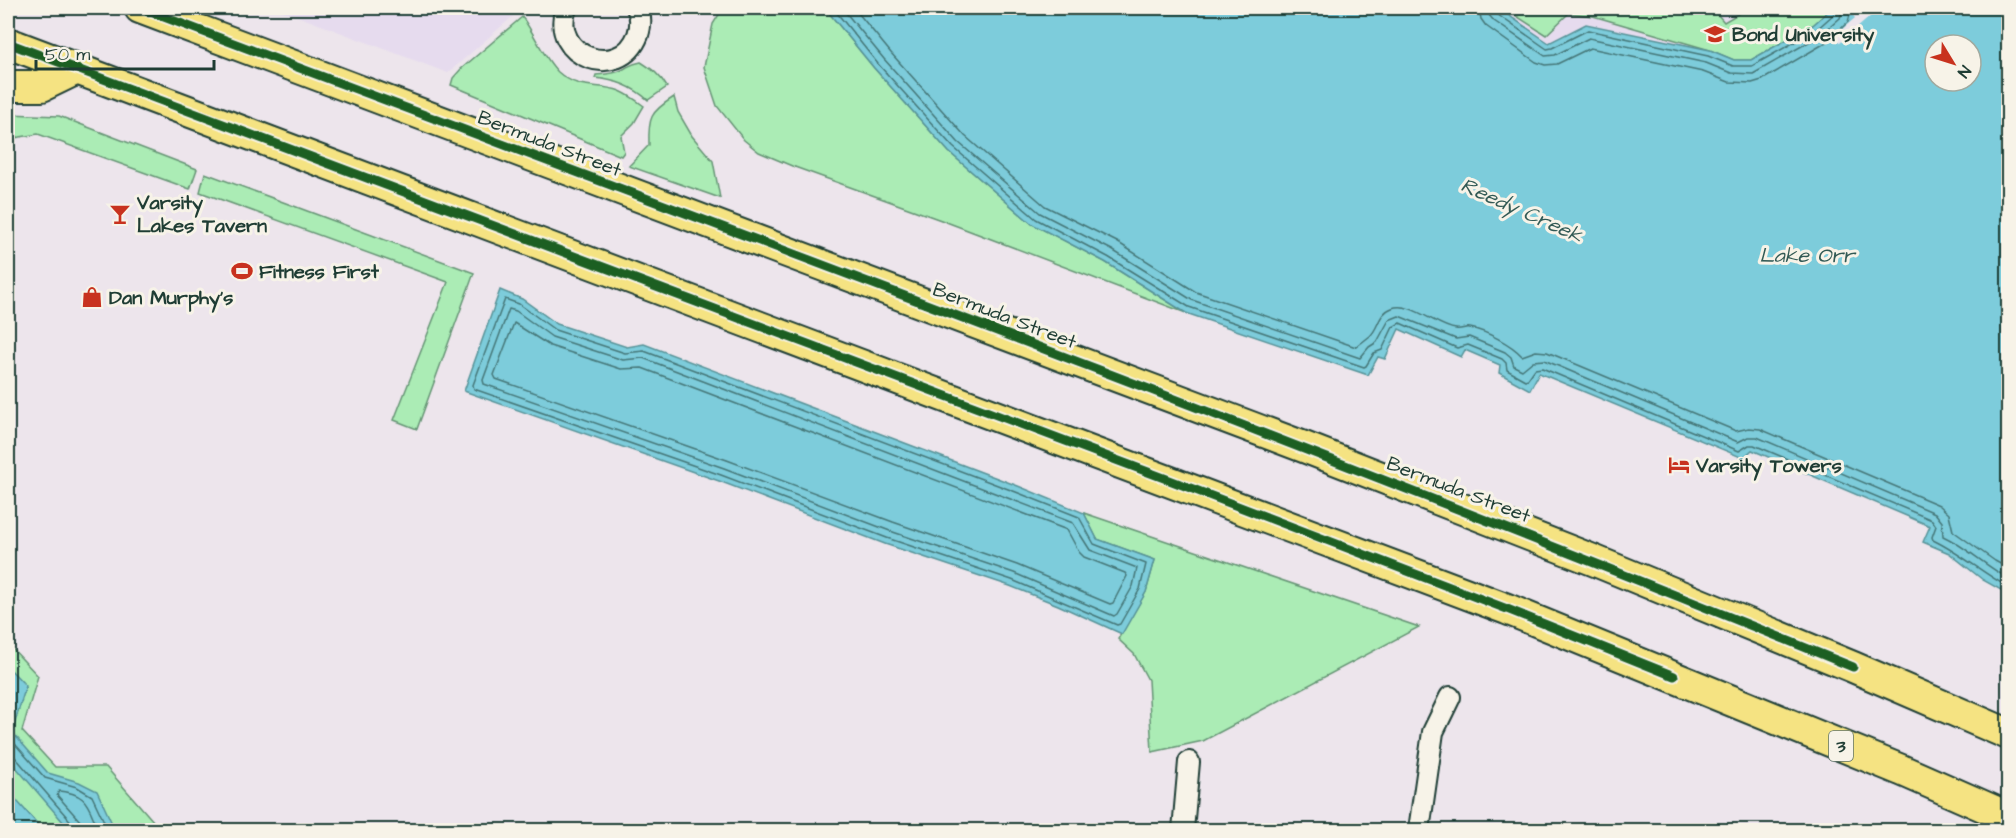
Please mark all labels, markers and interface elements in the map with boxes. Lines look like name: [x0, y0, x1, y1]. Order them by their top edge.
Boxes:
place label: Bond University: [1732, 21, 1874, 50]
school or university icon: Bond University: [1703, 22, 1727, 46]
scale bar: [36, 33, 214, 71]
north arrow: [1923, 33, 1983, 93]
text: 50 m: [45, 42, 90, 67]
text: N: [1952, 61, 1976, 82]
street label: Bermuda Street: [474, 104, 626, 184]
water label: Reedy Creek: [1456, 171, 1588, 252]
place label: Varsity Lakes Tavern: [136, 189, 267, 240]
bar icon: Varsity Lakes Tavern: [108, 202, 132, 226]
water label: Lake Orr: [1759, 241, 1857, 270]
place label: Fitness First: [259, 258, 380, 286]
sports icon: Fitness First: [230, 259, 254, 283]
street label: Bermuda Street: [929, 276, 1081, 356]
place label: Dan Murphy's: [109, 284, 233, 313]
shop icon: Dan Murphy's: [80, 285, 104, 309]
street label: Bermuda Street: [1383, 450, 1535, 530]
place label: Varsity Towers: [1695, 452, 1842, 481]
hotel icon: Varsity Towers: [1667, 453, 1691, 477]
road number: 3: [1829, 731, 1853, 761]

